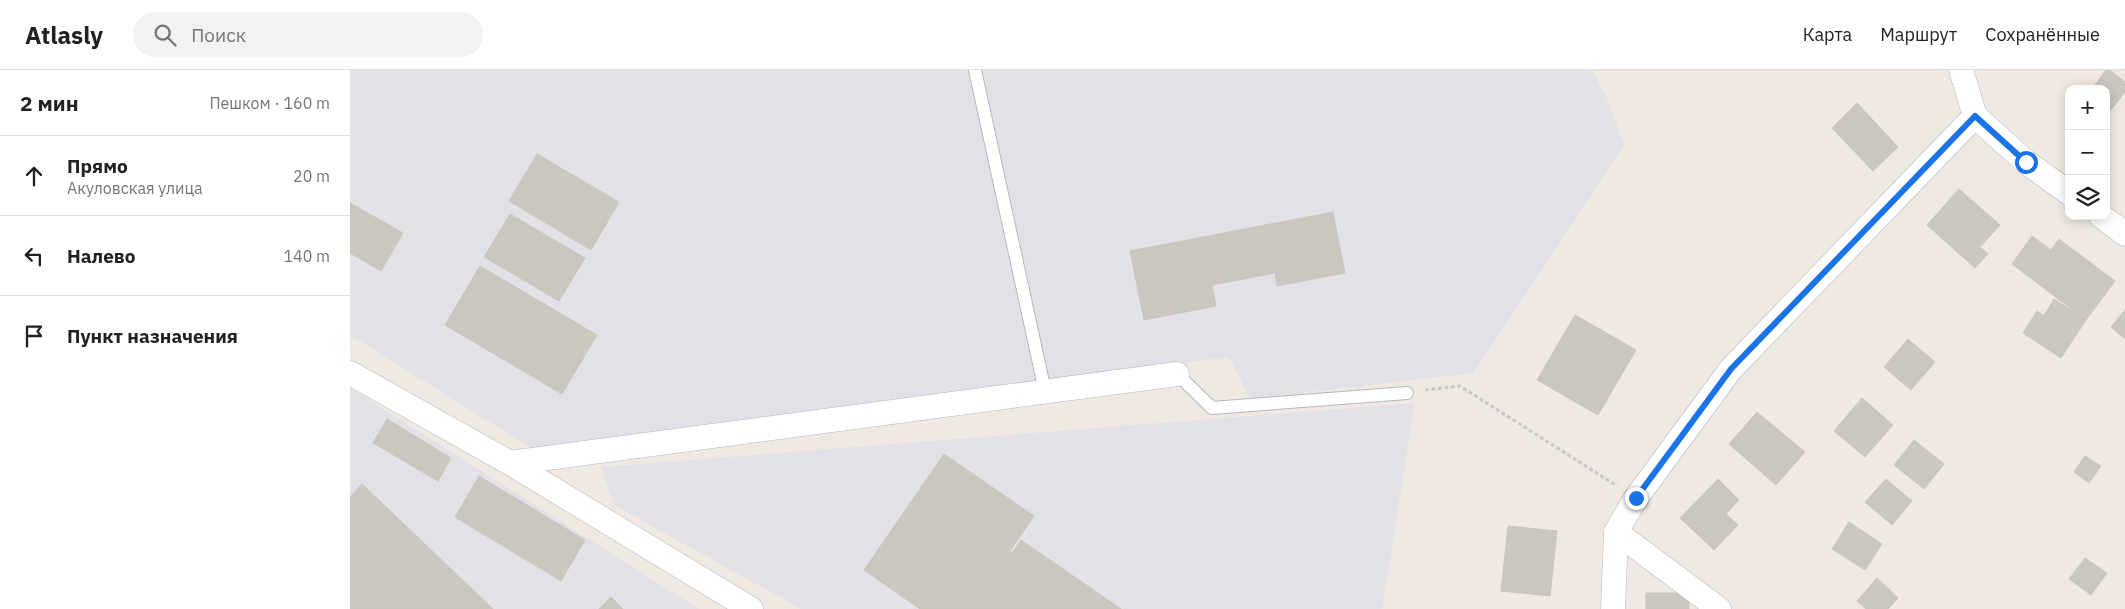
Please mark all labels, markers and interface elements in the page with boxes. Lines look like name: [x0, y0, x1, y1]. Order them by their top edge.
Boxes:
search box: [133, 12, 483, 57]
text: Atlasly: [25, 19, 103, 51]
icon: search: [151, 21, 179, 49]
text: Поиск: [191, 23, 246, 47]
text: Карта: [1803, 23, 1852, 46]
text: Маршрут: [1880, 23, 1957, 46]
text: Сохранённые: [1985, 23, 2100, 46]
map controls: [2065, 85, 2110, 220]
button: +: [2065, 85, 2110, 130]
text: 2 мин: [20, 89, 79, 117]
text: Пешком · 160 m: [209, 93, 330, 113]
button: −: [2065, 130, 2110, 175]
route start: [2015, 151, 2038, 174]
text: Прямо: [67, 154, 128, 178]
icon: ahead: [20, 162, 48, 190]
text: 20 m: [293, 166, 330, 186]
button: layers: [2065, 175, 2110, 220]
text: Акуловская улица: [67, 178, 203, 198]
icon: left: [20, 242, 48, 270]
text: Налево: [67, 244, 136, 268]
text: 140 m: [283, 246, 330, 266]
icon: arrive: [20, 322, 48, 350]
text: Пункт назначения: [67, 324, 238, 348]
route end: [1625, 487, 1648, 510]

